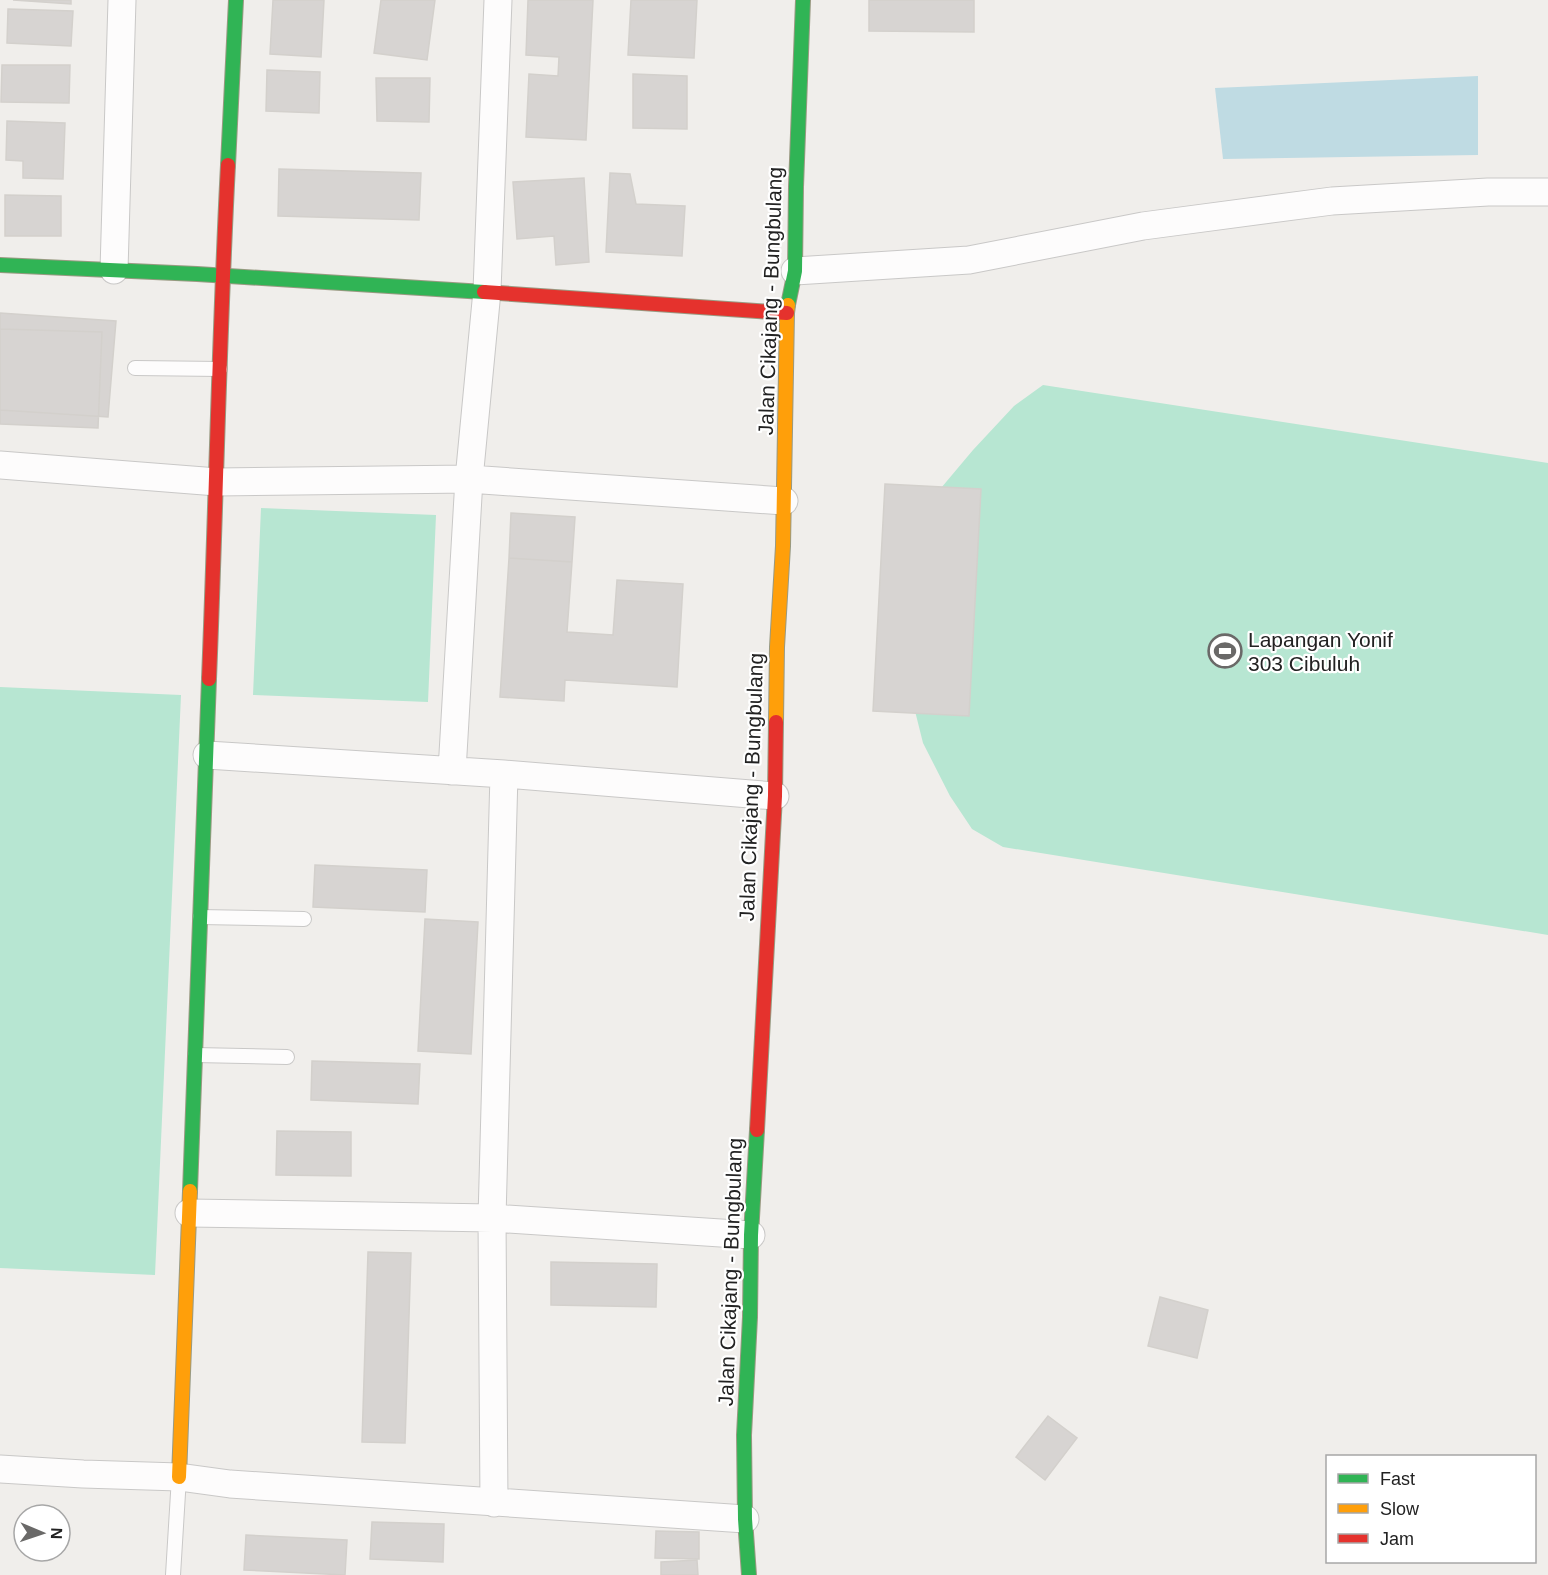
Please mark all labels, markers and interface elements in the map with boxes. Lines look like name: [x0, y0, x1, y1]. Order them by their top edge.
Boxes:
street label: Jalan Cikajang - Bungbulang: [754, 166, 786, 436]
place label: Lapangan Yonif 303 Cibuluh: [1248, 628, 1393, 675]
sports icon: Lapangan Yonif 303 Cibuluh: [1207, 633, 1243, 669]
street label: Jalan Cikajang - Bungbulang: [735, 652, 767, 922]
street label: Jalan Cikajang - Bungbulang: [714, 1137, 746, 1407]
legend: [1326, 1455, 1536, 1563]
text: Fast: [1380, 1469, 1415, 1489]
text: Slow: [1380, 1499, 1420, 1519]
north arrow: [12, 1503, 72, 1563]
text: N: [48, 1527, 65, 1540]
text: Jam: [1380, 1529, 1414, 1549]

